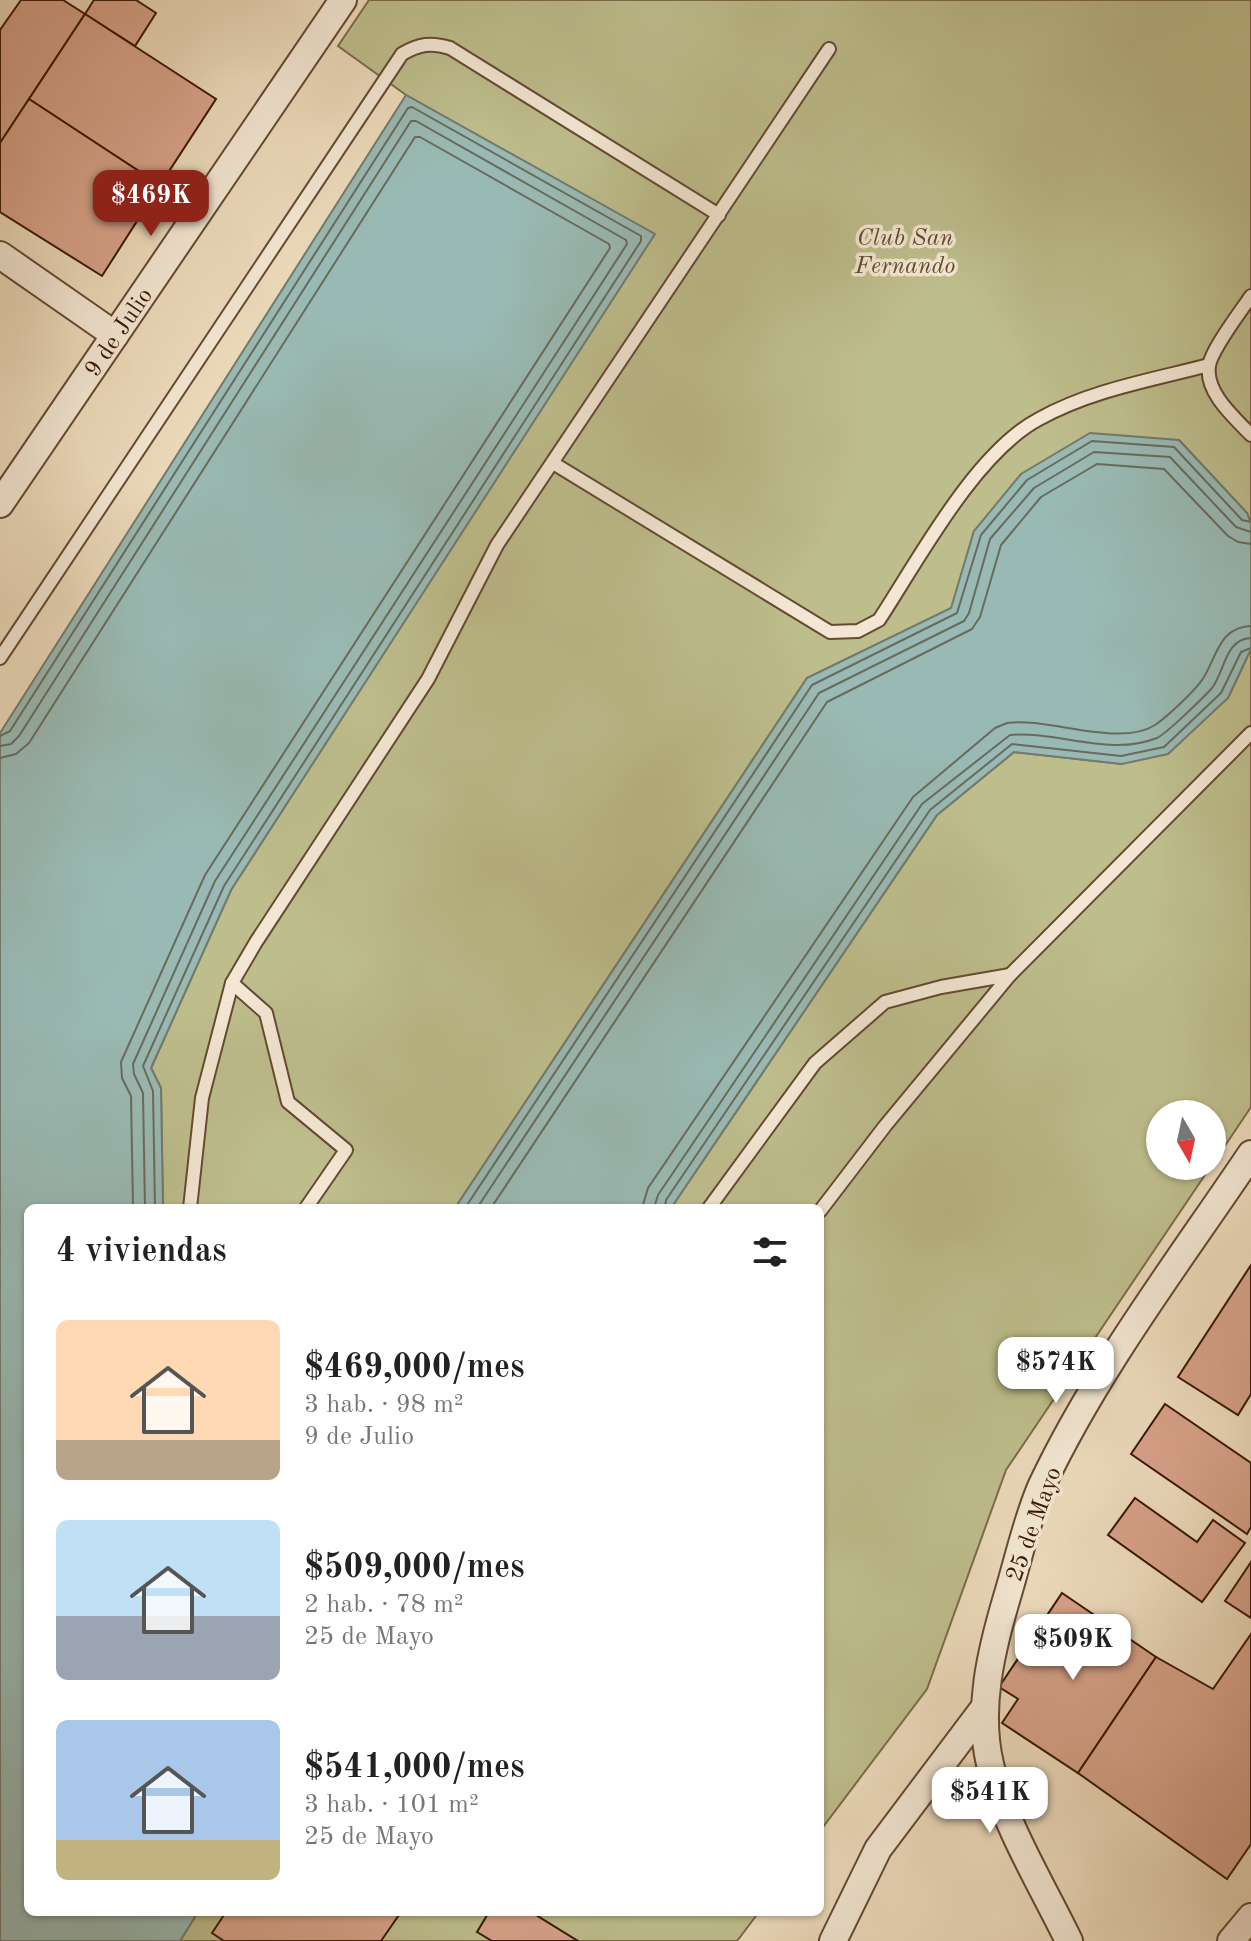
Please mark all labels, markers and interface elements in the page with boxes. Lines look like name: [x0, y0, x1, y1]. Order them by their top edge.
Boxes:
pin: $469K: [95, 170, 207, 238]
text: $469K: [111, 183, 191, 209]
park label: Club San Fernando: [854, 227, 955, 279]
street label: 9 de Julio: [81, 284, 158, 382]
north arrow: [1146, 1100, 1226, 1180]
map controls: [1146, 1100, 1226, 1180]
icon: filters: [748, 1230, 792, 1274]
text: 4 viviendas: [56, 1235, 227, 1269]
pin: $574K: [1000, 1337, 1112, 1405]
text: $574K: [1016, 1350, 1096, 1376]
text: $469,000/mes: [304, 1351, 525, 1385]
icon: home: [120, 1352, 216, 1448]
text: 3 hab. · 98 m²: [304, 1392, 464, 1418]
text: 9 de Julio: [304, 1424, 414, 1450]
street label: 25 de Mayo: [1003, 1464, 1067, 1585]
text: $509,000/mes: [304, 1551, 525, 1585]
icon: home: [120, 1552, 216, 1648]
text: 2 hab. · 78 m²: [304, 1592, 464, 1618]
pin: $509K: [1017, 1614, 1129, 1682]
text: 25 de Mayo: [304, 1624, 434, 1650]
text: $509K: [1033, 1627, 1113, 1653]
text: $541,000/mes: [304, 1751, 525, 1785]
icon: home: [120, 1752, 216, 1848]
pin: $541K: [934, 1767, 1046, 1835]
text: $541K: [950, 1780, 1030, 1806]
text: 3 hab. · 101 m²: [304, 1792, 479, 1818]
text: 25 de Mayo: [304, 1824, 434, 1850]

